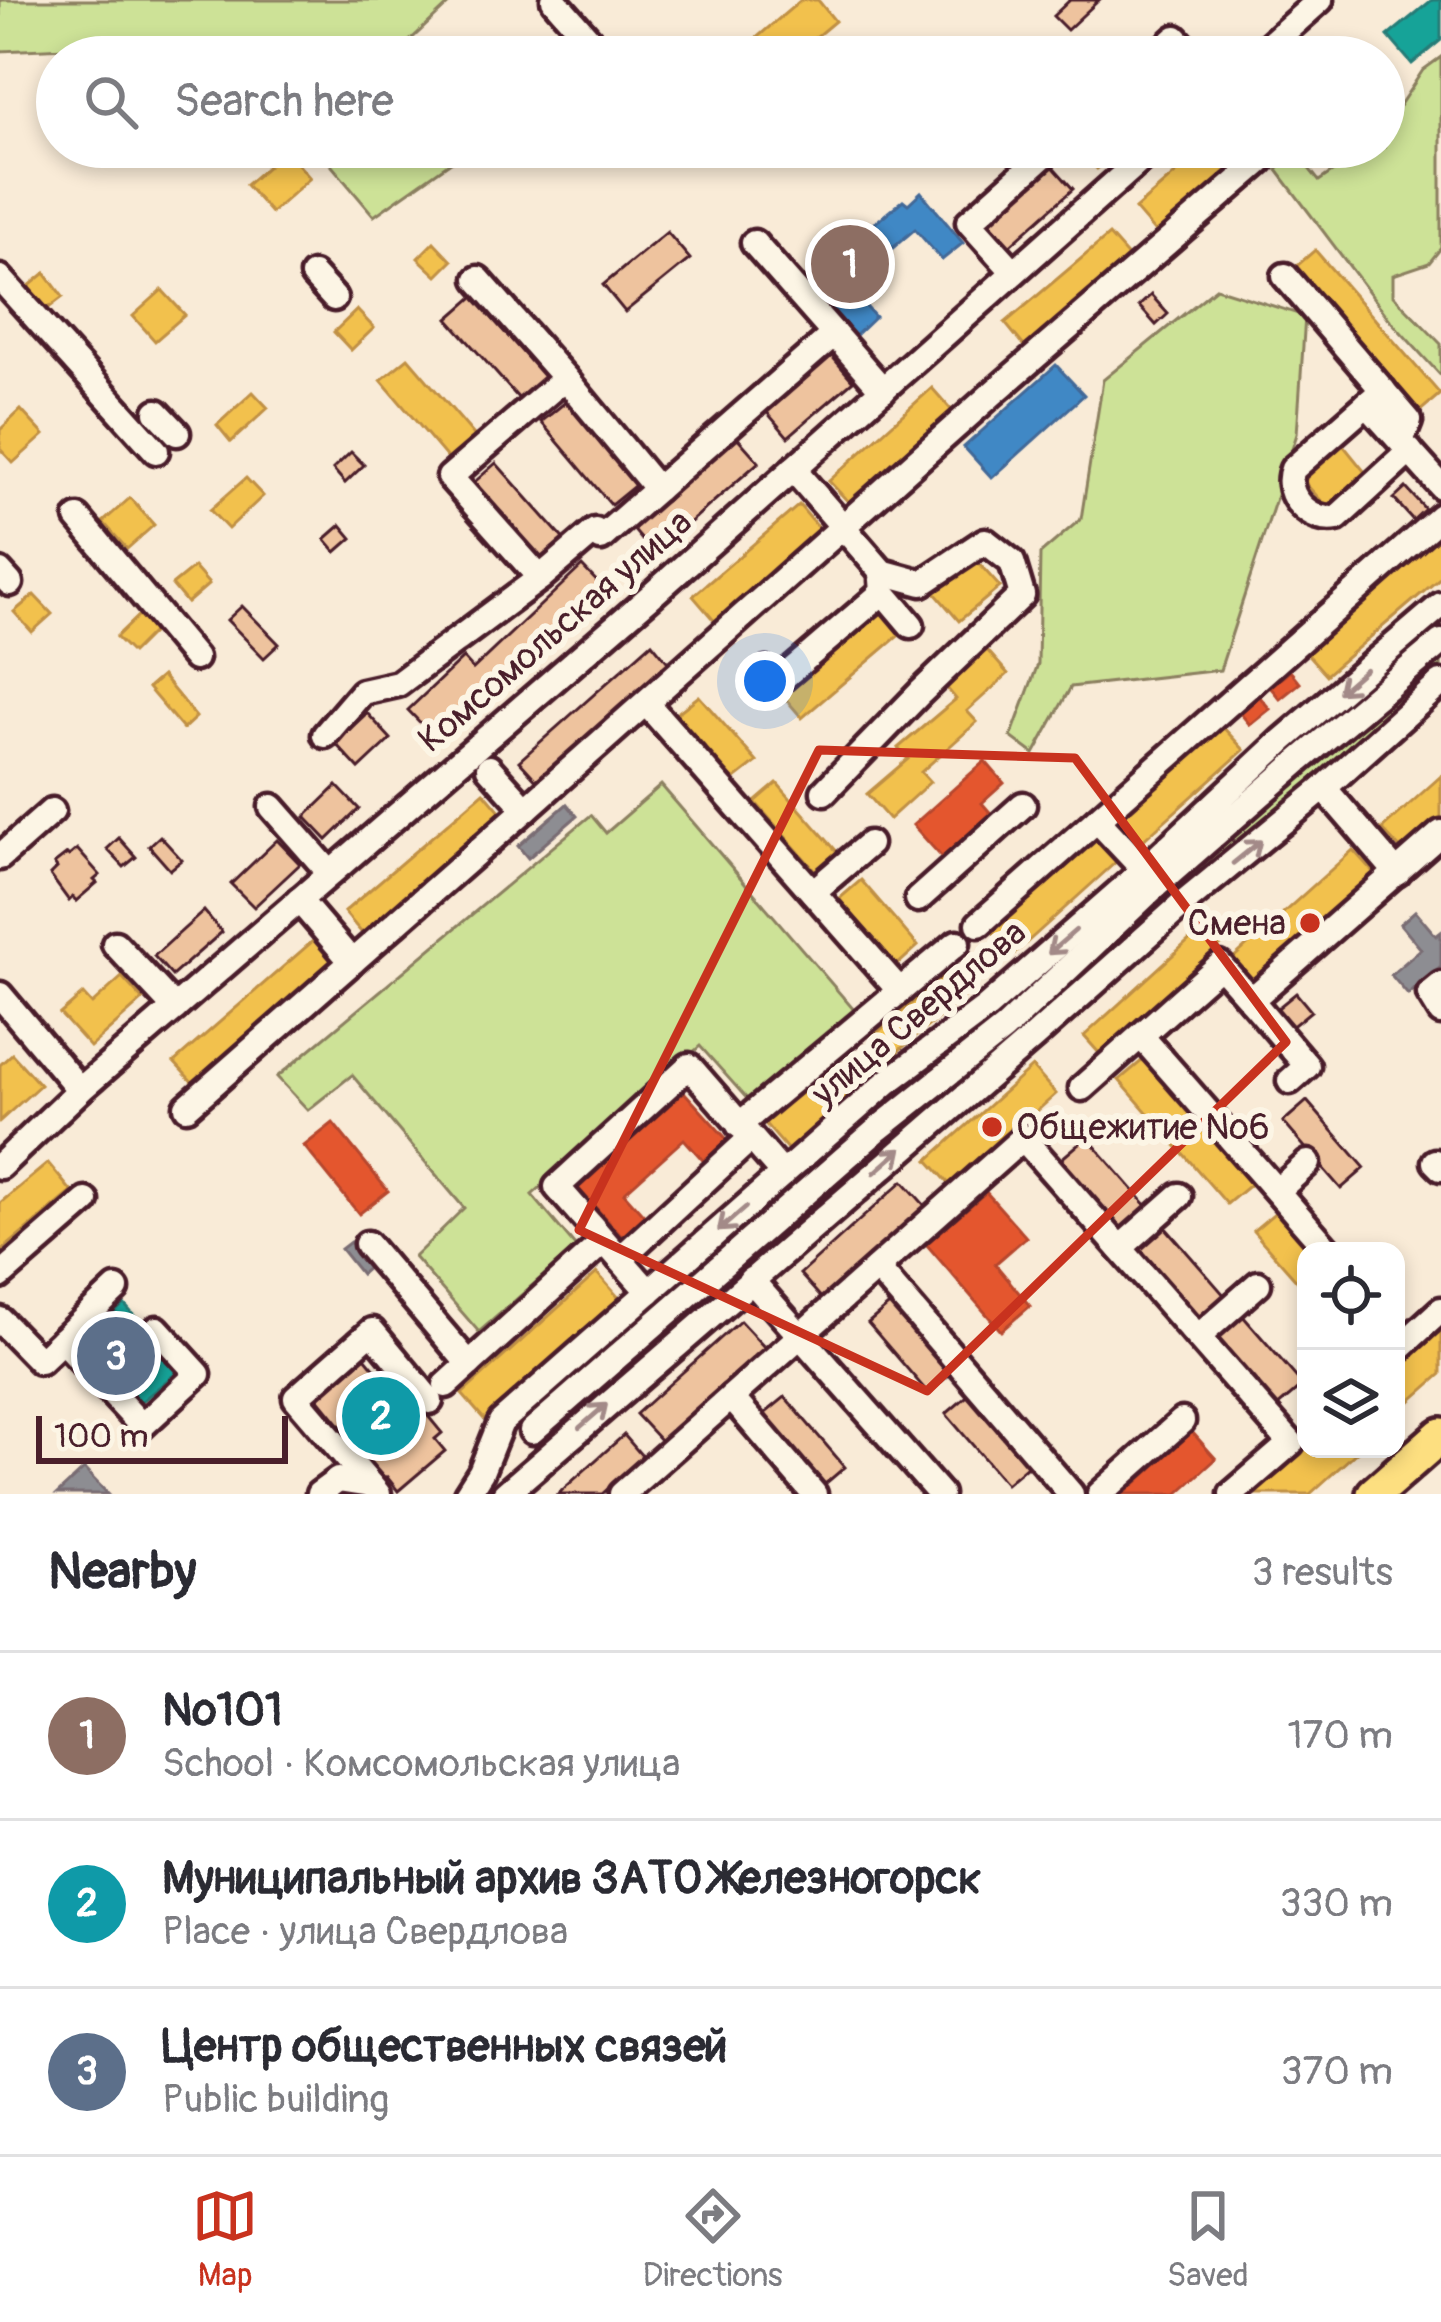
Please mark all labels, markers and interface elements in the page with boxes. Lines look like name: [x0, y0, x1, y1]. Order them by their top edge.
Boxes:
search box: [36, 36, 1405, 168]
icon: search: [78, 69, 144, 135]
text: Search here: [174, 74, 394, 130]
pin: 1: [811, 219, 889, 309]
street label: Комсомольская улица: [409, 500, 701, 762]
your location: [735, 651, 795, 711]
one-way arrow: [1337, 667, 1368, 694]
one-way arrow: [1231, 839, 1262, 866]
place label: Смена: [1188, 901, 1286, 946]
street label: улица Свердлова: [802, 910, 1036, 1117]
marker: Смена: [1297, 910, 1323, 936]
one-way arrow: [1047, 927, 1078, 955]
place label: Общежитие №6: [1016, 1105, 1270, 1150]
marker: Общежитие №6: [979, 1114, 1005, 1140]
one-way arrow: [872, 1148, 903, 1176]
one-way arrow: [717, 1205, 747, 1233]
map controls: [1297, 1242, 1405, 1458]
button: locate: [1297, 1242, 1405, 1350]
pin: 3: [77, 1311, 155, 1401]
button: layers: [1297, 1350, 1405, 1458]
pin: 2: [342, 1371, 420, 1461]
one-way arrow: [577, 1403, 608, 1431]
scale bar: [36, 1410, 288, 1463]
text: 100 m: [54, 1416, 148, 1457]
text: Nearby: [48, 1540, 196, 1604]
text: 3 results: [1252, 1548, 1393, 1597]
text: №101: [162, 1683, 283, 1739]
text: 1: [79, 1711, 95, 1760]
text: 170 m: [1287, 1711, 1393, 1760]
text: School · Комсомольская улица: [162, 1739, 680, 1788]
text: Муниципальный архив ЗАТО Железногорск: [162, 1851, 982, 1907]
text: 2: [76, 1879, 98, 1928]
text: 330 m: [1280, 1879, 1393, 1928]
text: Place · улица Свердлова: [162, 1907, 568, 1956]
text: Центр общественных связей: [162, 2019, 727, 2075]
text: 3: [76, 2047, 98, 2096]
text: 370 m: [1281, 2047, 1393, 2096]
text: Public building: [162, 2075, 389, 2124]
tab: Map: [192, 2183, 258, 2296]
tab: Directions: [643, 2183, 783, 2296]
tab: Saved: [1167, 2183, 1249, 2296]

